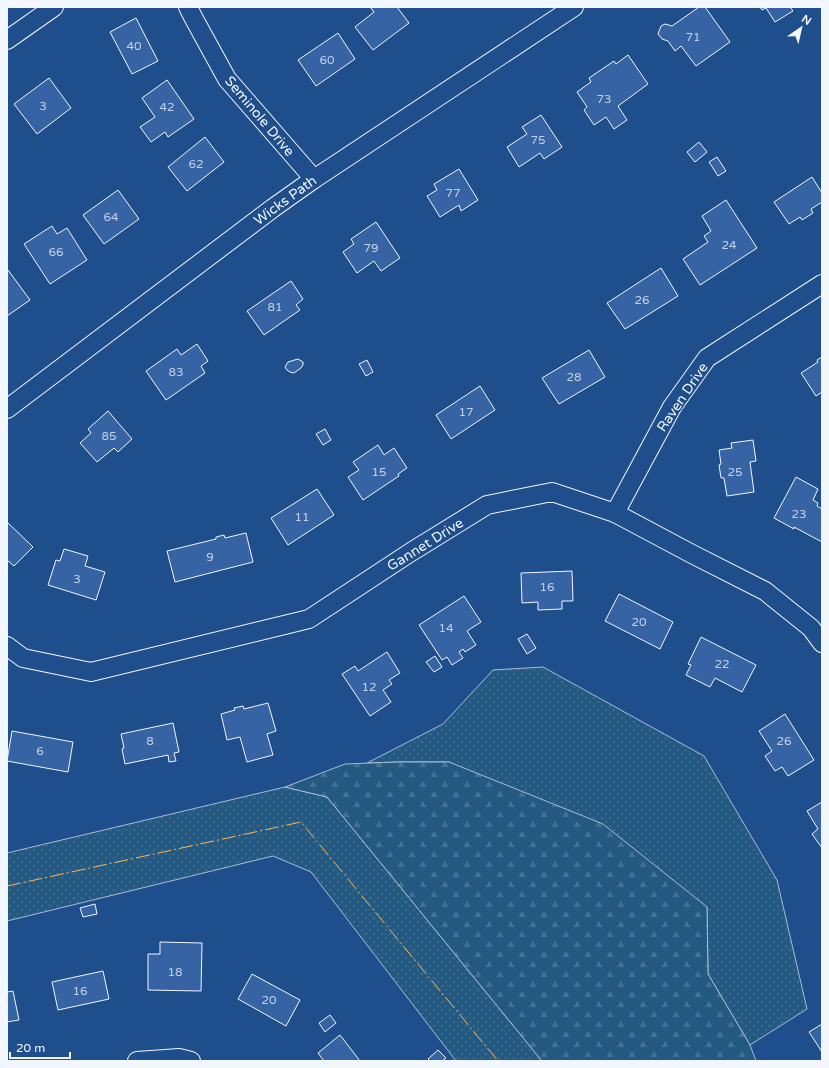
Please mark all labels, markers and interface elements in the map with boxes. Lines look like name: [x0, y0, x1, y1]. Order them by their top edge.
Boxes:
north arrow: [781, 8, 821, 48]
text: N: [799, 12, 814, 28]
house number: 71: [685, 30, 701, 44]
house number: 40: [126, 39, 142, 53]
house number: 60: [319, 53, 335, 67]
street label: Seminole Drive: [221, 73, 298, 160]
house number: 73: [596, 92, 612, 106]
house number: 3: [39, 99, 47, 113]
house number: 42: [159, 100, 175, 114]
house number: 75: [530, 133, 546, 147]
house number: 62: [188, 157, 204, 171]
street label: Wicks Path: [251, 172, 320, 229]
house number: 77: [445, 186, 461, 200]
house number: 64: [103, 210, 119, 224]
house number: 24: [721, 238, 737, 252]
house number: 79: [363, 241, 379, 255]
house number: 66: [48, 245, 64, 259]
house number: 26: [634, 293, 650, 307]
house number: 81: [267, 300, 283, 314]
street label: Raven Drive: [653, 359, 712, 435]
house number: 83: [168, 365, 184, 379]
house number: 28: [566, 370, 582, 384]
house number: 17: [458, 405, 474, 419]
house number: 85: [101, 429, 117, 443]
house number: 15: [371, 465, 387, 479]
house number: 25: [727, 465, 743, 479]
house number: 23: [791, 507, 807, 521]
house number: 11: [294, 510, 310, 524]
street label: Gannet Drive: [384, 514, 467, 575]
house number: 9: [206, 550, 214, 564]
house number: 3: [73, 572, 81, 586]
house number: 16: [539, 580, 555, 594]
house number: 20: [631, 615, 647, 629]
house number: 14: [438, 621, 454, 635]
house number: 22: [714, 657, 730, 671]
house number: 12: [361, 680, 377, 694]
house number: 8: [146, 734, 154, 748]
house number: 26: [776, 734, 792, 748]
house number: 6: [36, 744, 44, 758]
house number: 18: [167, 965, 183, 979]
house number: 16: [72, 984, 88, 998]
house number: 20: [261, 993, 277, 1007]
scale bar: [10, 1034, 70, 1060]
text: 20 m: [16, 1041, 45, 1055]

